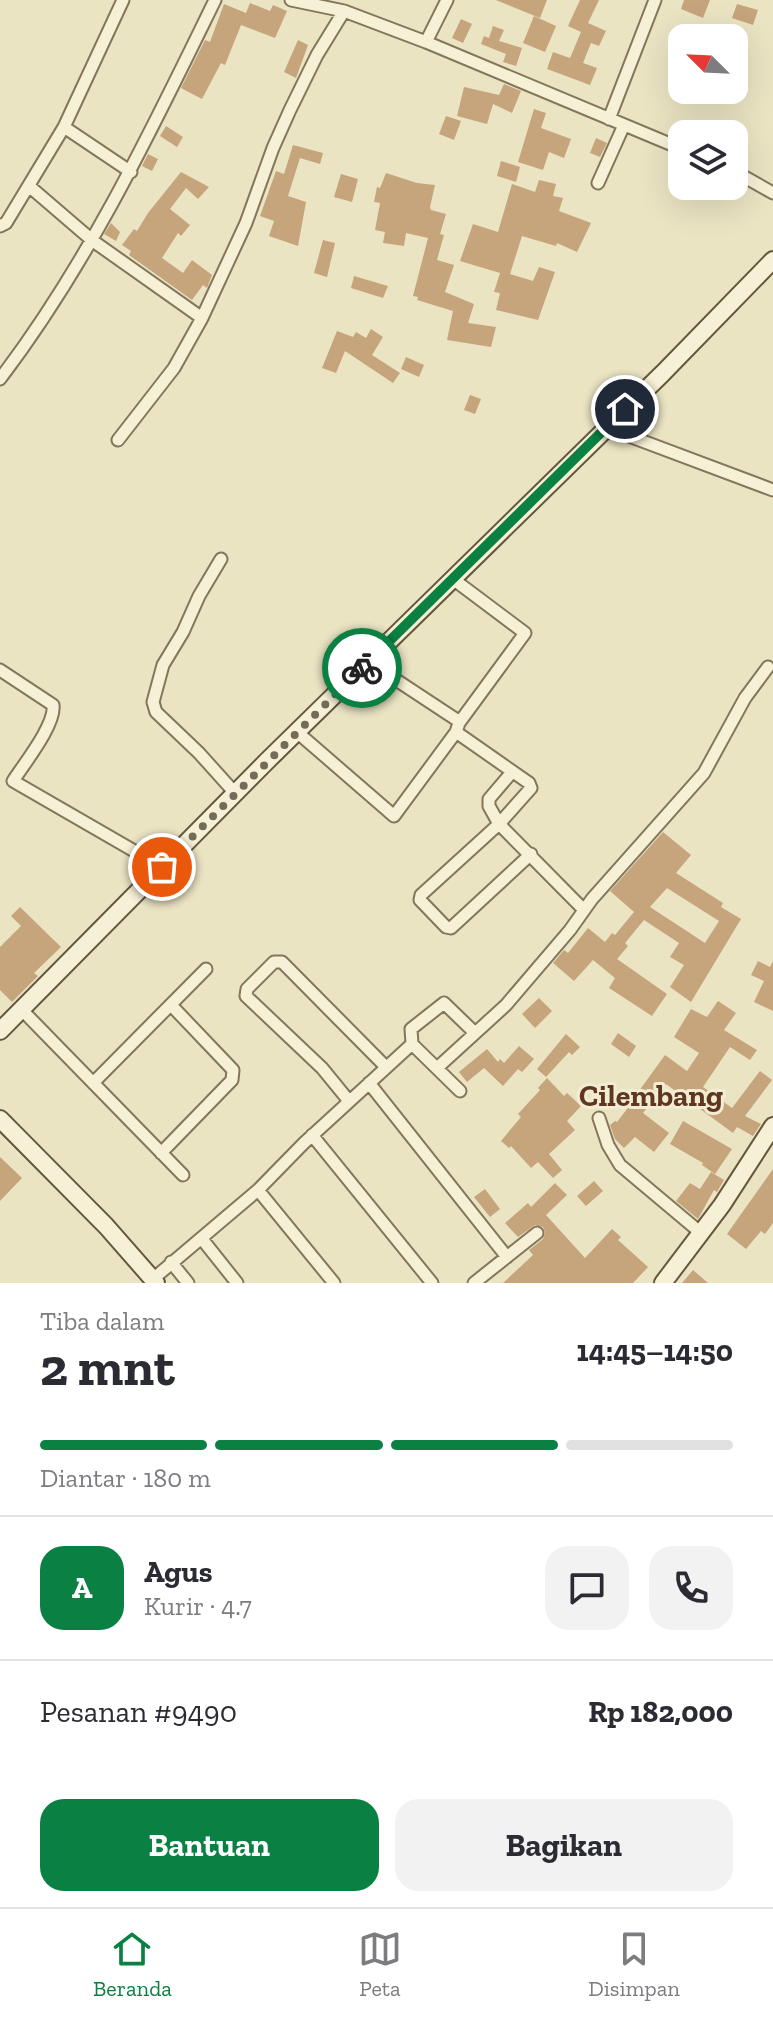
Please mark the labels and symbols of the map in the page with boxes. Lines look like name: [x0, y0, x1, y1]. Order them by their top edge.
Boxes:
north arrow: [668, 24, 748, 104]
pin: [591, 375, 659, 443]
courier: [322, 628, 402, 708]
pin: [128, 833, 196, 901]
district label: Cilembang: [579, 1078, 723, 1114]

